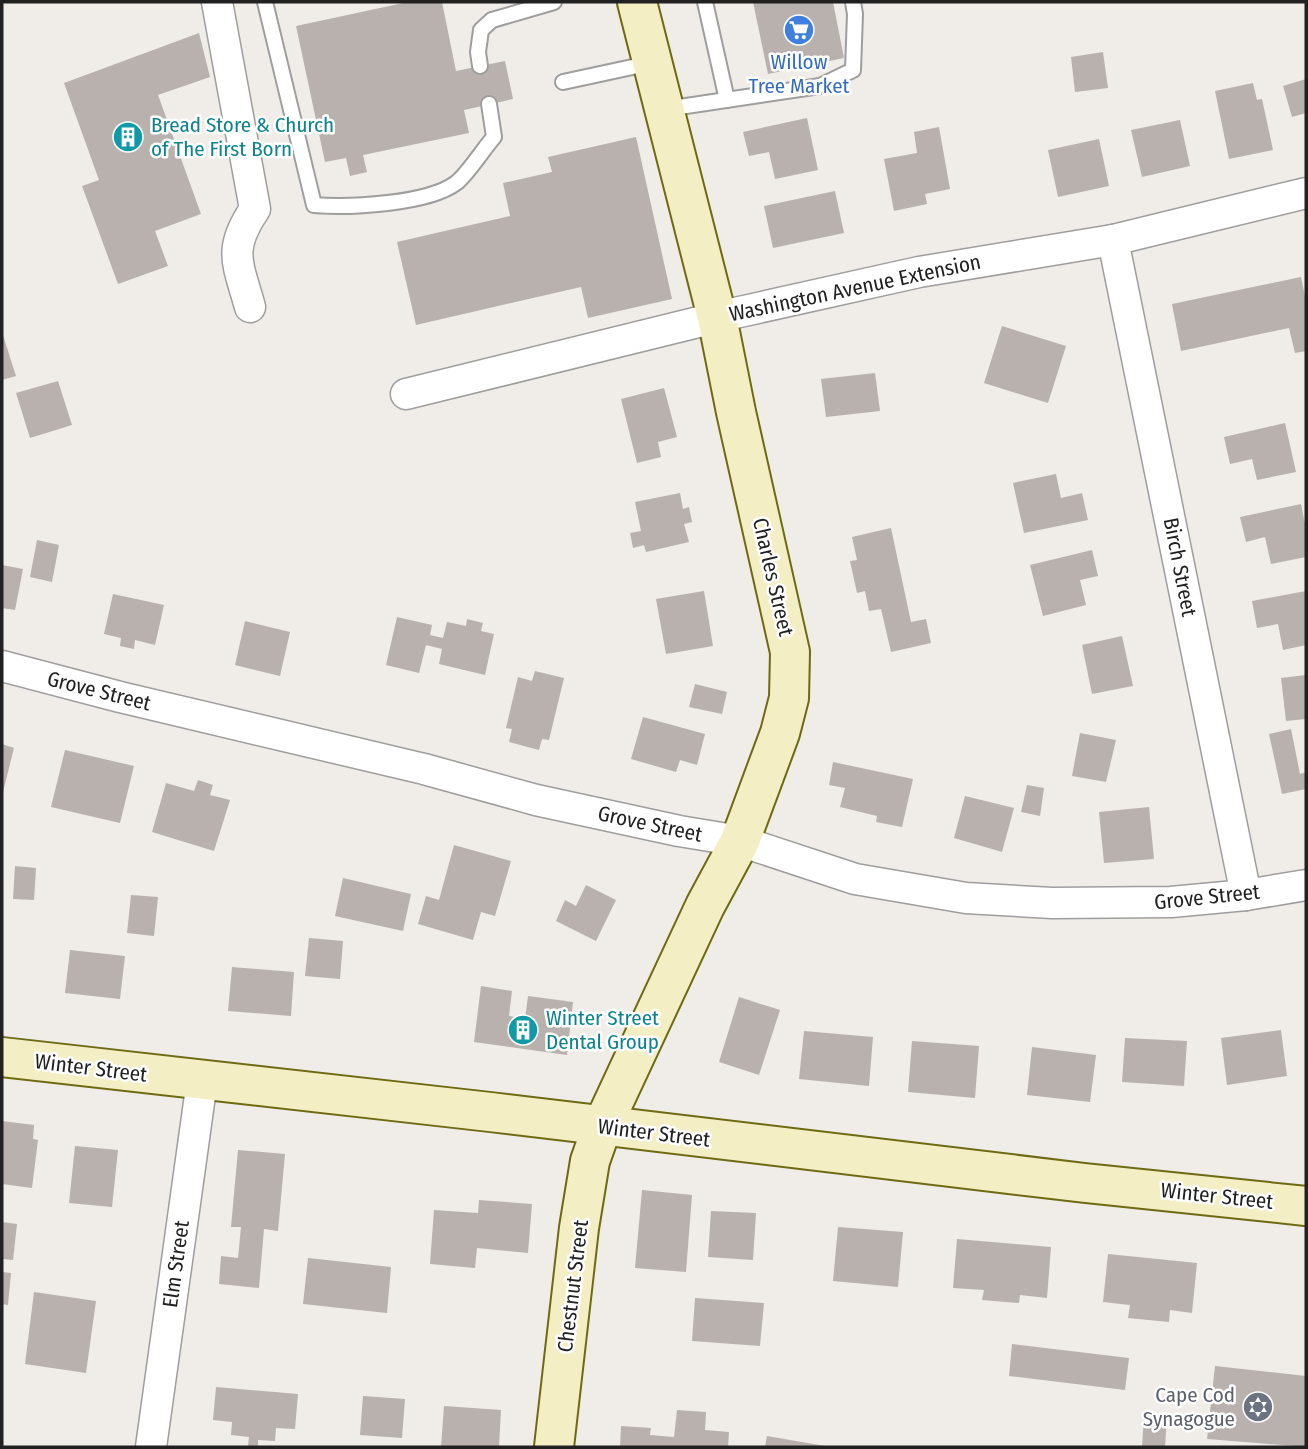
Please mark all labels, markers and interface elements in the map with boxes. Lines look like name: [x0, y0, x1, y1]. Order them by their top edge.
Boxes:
supermarket icon: Willow Tree Market: [782, 13, 816, 47]
place label: Willow Tree Market: [749, 49, 850, 99]
place label: Bread Store & Church of The First Born: [151, 112, 334, 162]
building icon: Bread Store & Church of The First Born: [111, 120, 145, 154]
street label: Washington Avenue Extension: [727, 249, 983, 327]
street label: Charles Street: [747, 515, 799, 639]
street label: Birch Street: [1158, 515, 1202, 619]
street label: Grove Street: [44, 666, 154, 716]
street label: Grove Street: [595, 800, 705, 848]
street label: Grove Street: [1153, 879, 1261, 915]
place label: Winter Street Dental Group: [546, 1005, 659, 1055]
building icon: Winter Street Dental Group: [506, 1013, 540, 1047]
street label: Winter Street: [33, 1048, 149, 1088]
street label: Winter Street: [596, 1113, 712, 1153]
street label: Winter Street: [1159, 1177, 1275, 1215]
street label: Chestnut Street: [552, 1218, 594, 1354]
street label: Elm Street: [157, 1219, 195, 1309]
place label: Cape Cod Synagogue: [1143, 1382, 1235, 1432]
synagogue icon: Cape Cod Synagogue: [1241, 1390, 1275, 1424]

